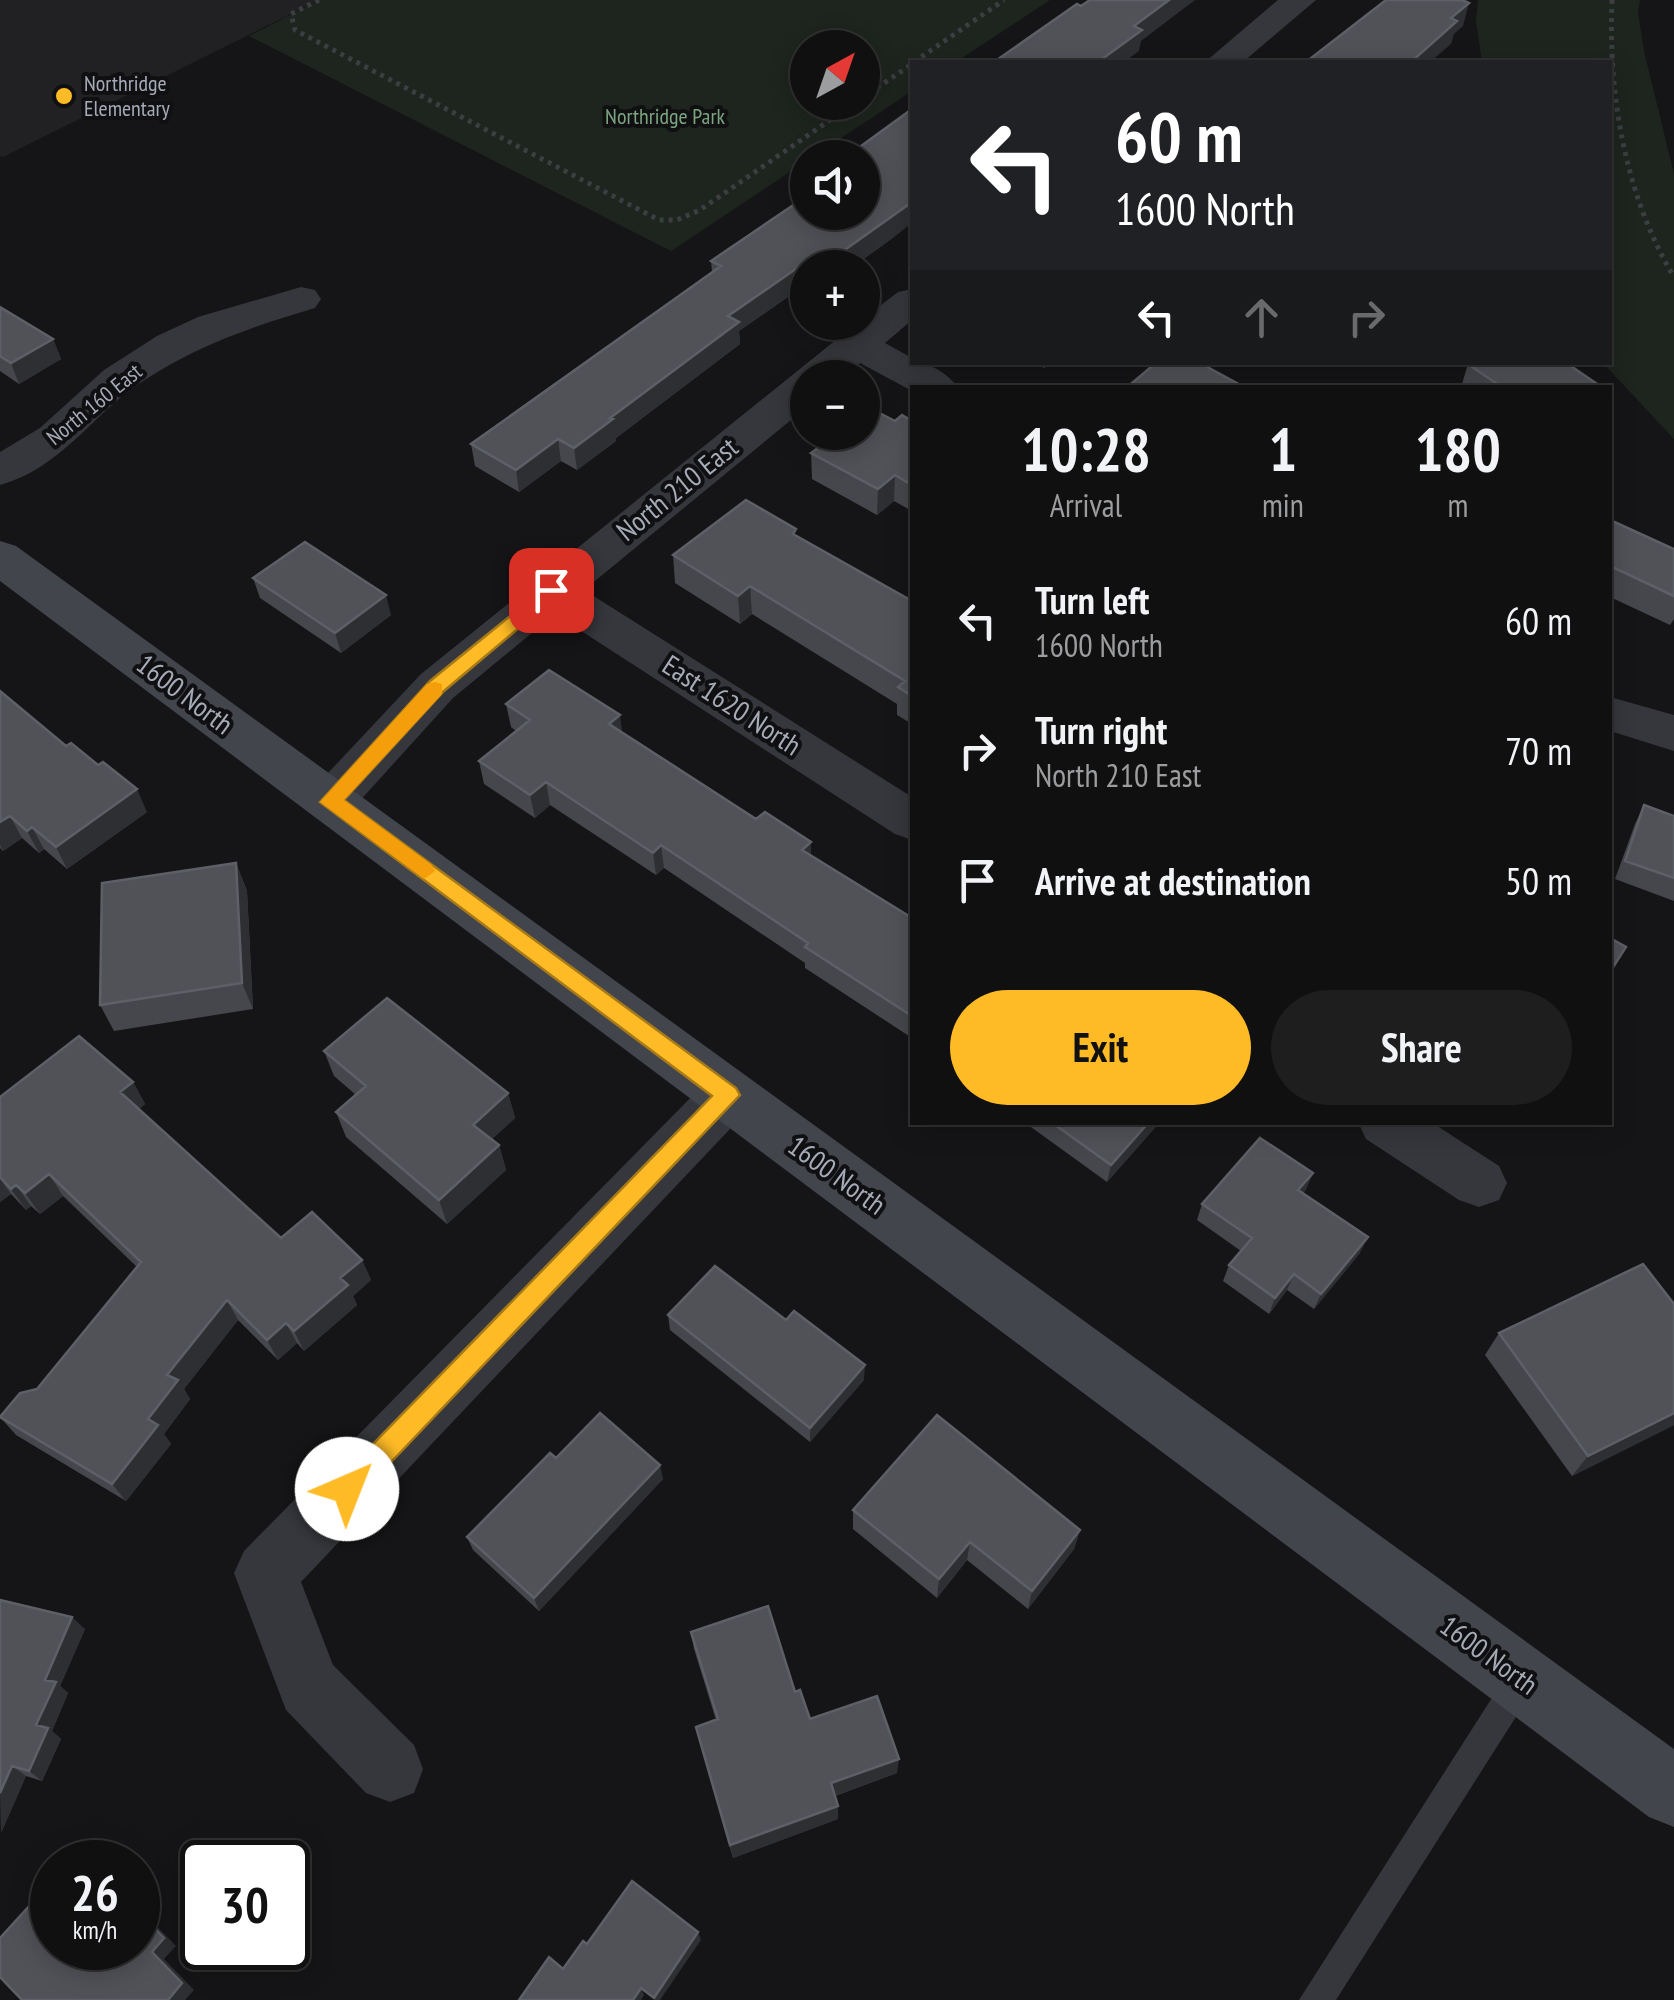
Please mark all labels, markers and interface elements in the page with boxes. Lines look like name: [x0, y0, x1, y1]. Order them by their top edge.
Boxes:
north arrow: [790, 30, 880, 120]
map controls: [790, 30, 880, 450]
place label: Northridge Elementary: [84, 69, 171, 122]
marker: Northridge Elementary: [53, 85, 75, 107]
text: 60 m: [1115, 91, 1243, 181]
icon: left: [950, 100, 1080, 230]
park label: Northridge Park: [605, 102, 725, 130]
button: sound: [790, 140, 880, 230]
text: 1600 North: [1115, 179, 1295, 237]
button: +: [790, 250, 880, 340]
icon: left: [1129, 290, 1184, 345]
icon: ahead: [1234, 290, 1289, 345]
icon: right: [1339, 290, 1394, 345]
street label: North 160 East: [41, 357, 147, 451]
button: −: [790, 360, 880, 450]
text: 10:28: [1021, 410, 1151, 488]
text: 1: [1269, 410, 1297, 488]
text: 180: [1415, 410, 1501, 488]
street label: North 210 East: [608, 428, 745, 549]
text: Arrival: [1050, 484, 1122, 526]
text: min: [1262, 484, 1304, 526]
text: m: [1447, 484, 1468, 526]
pin: [509, 548, 594, 633]
icon: arrive: [524, 563, 579, 618]
text: Turn left: [1035, 575, 1149, 624]
icon: left: [950, 593, 1005, 648]
text: 60 m: [1505, 596, 1572, 645]
text: 1600 North: [1035, 624, 1163, 666]
street label: 1600 North: [129, 645, 241, 742]
street label: East 1620 North: [656, 646, 809, 763]
text: Turn right: [1035, 705, 1167, 754]
icon: right: [950, 723, 1005, 778]
text: 70 m: [1505, 726, 1572, 775]
text: North 210 East: [1035, 754, 1201, 796]
icon: arrive: [950, 853, 1005, 908]
text: Arrive at destination: [1035, 856, 1311, 905]
text: 50 m: [1505, 856, 1572, 905]
button: Exit: [950, 990, 1251, 1105]
button: Share: [1271, 990, 1572, 1105]
street label: 1600 North: [781, 1127, 893, 1222]
position arrow: [295, 1437, 399, 1541]
street label: 1600 North: [1433, 1607, 1545, 1702]
speed limit sign: 30: [180, 1840, 310, 1970]
text: 26: [71, 1860, 119, 1925]
text: km/h: [73, 1914, 117, 1946]

